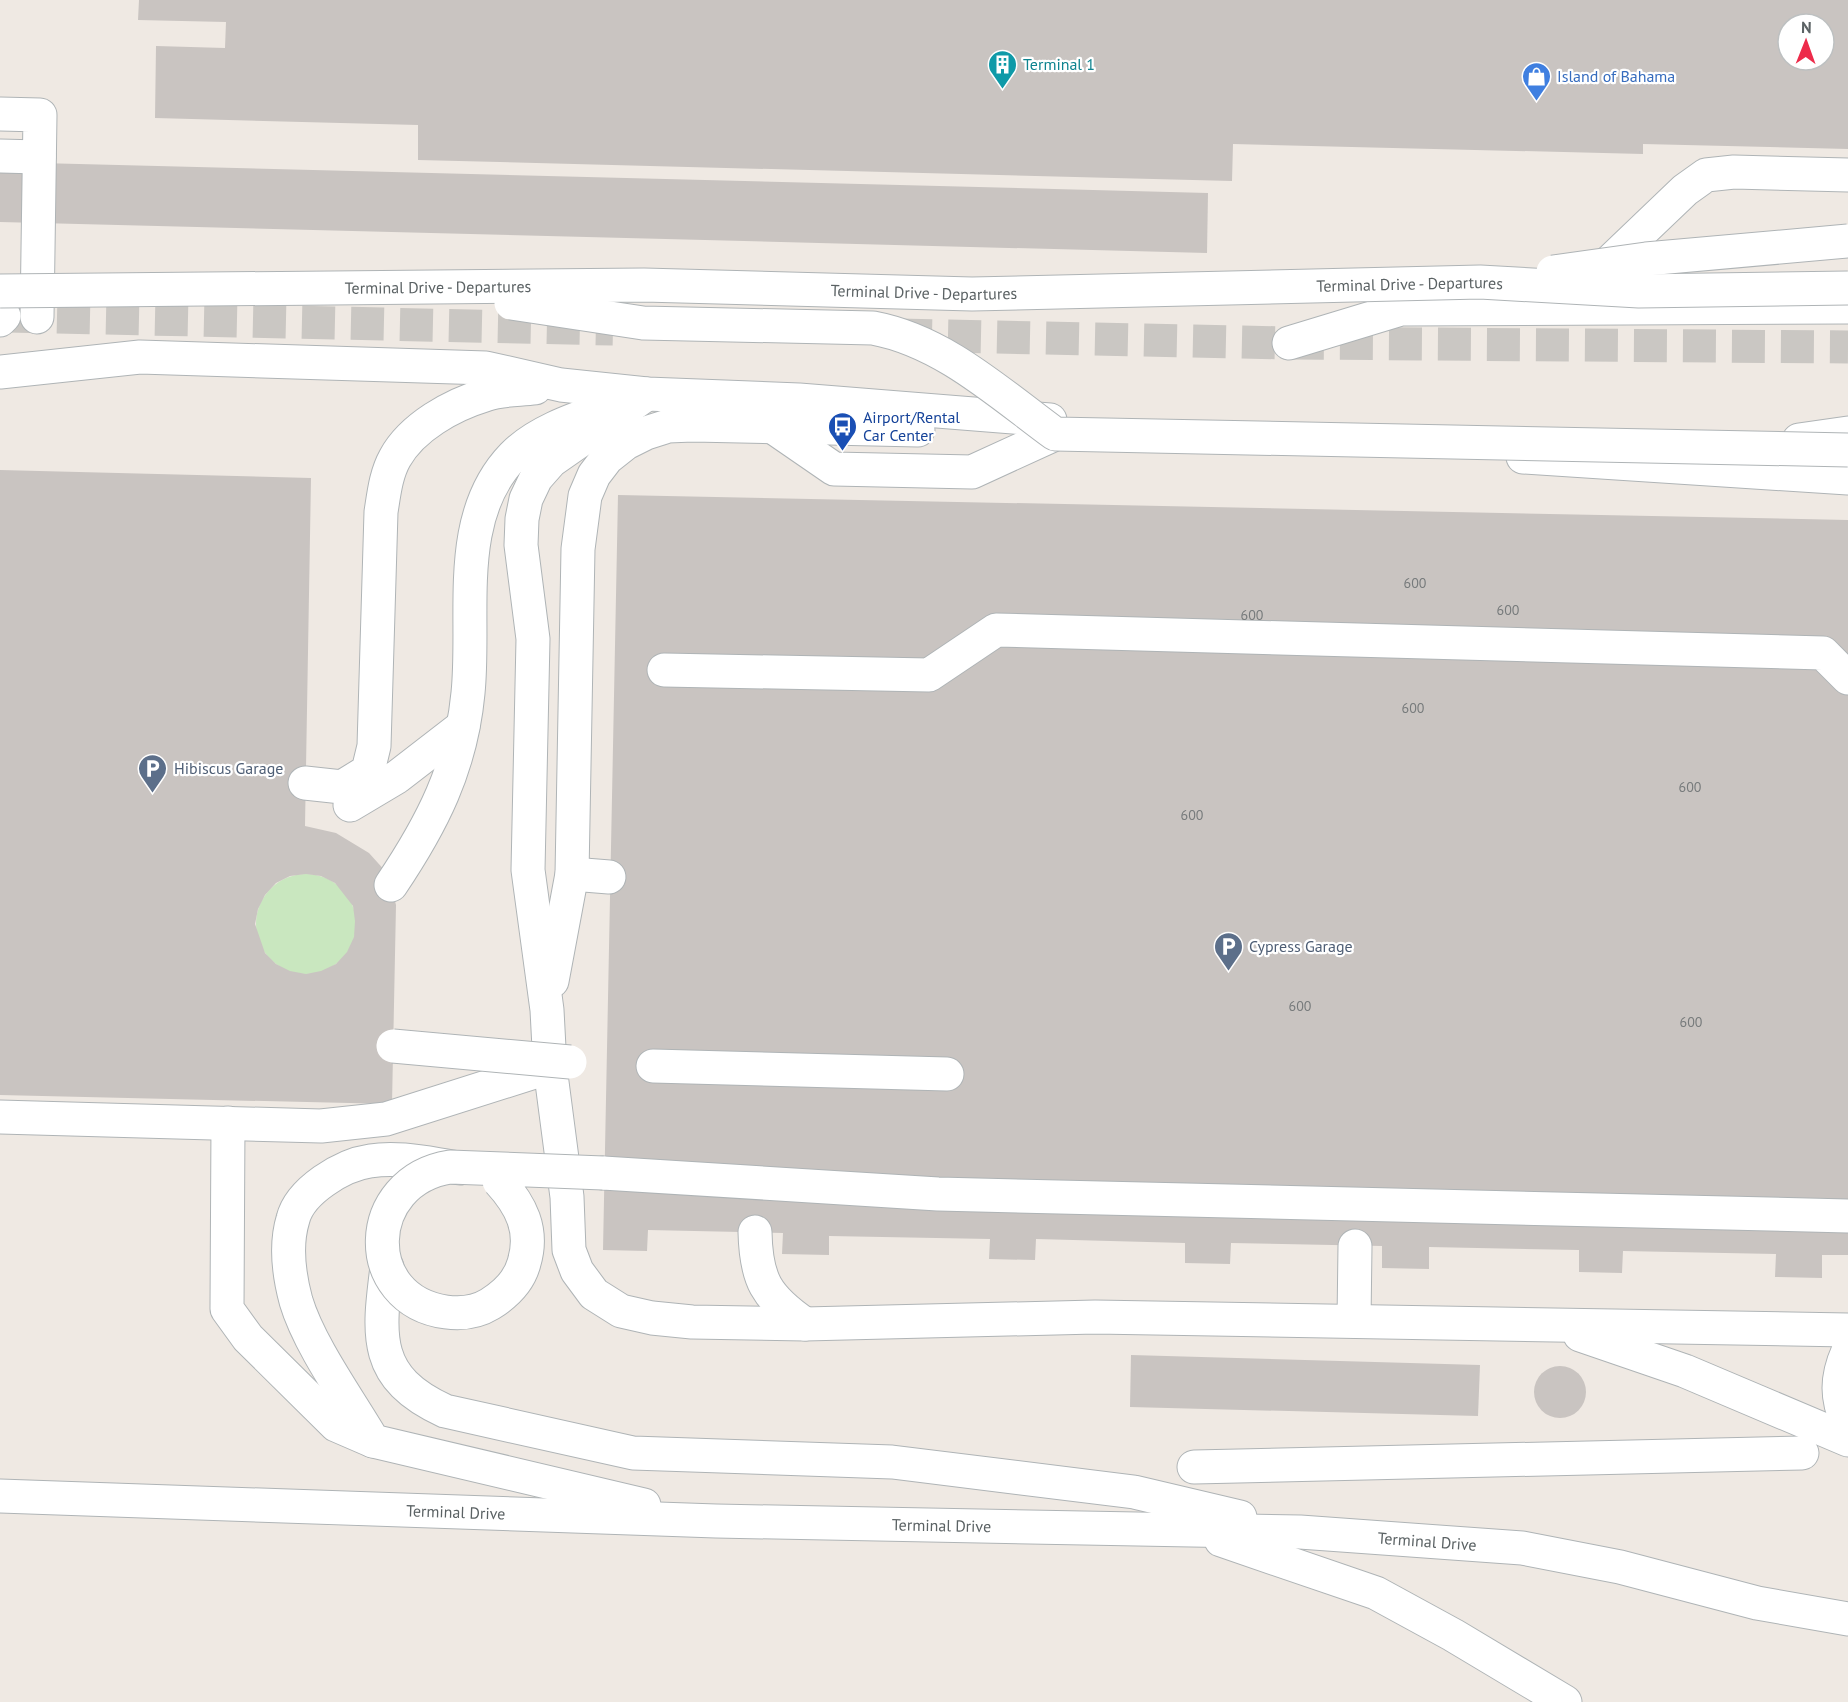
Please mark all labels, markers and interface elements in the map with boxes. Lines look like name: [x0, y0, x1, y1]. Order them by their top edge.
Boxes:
north arrow: [1776, 12, 1836, 72]
text: N: [1801, 17, 1812, 37]
building icon: Terminal 1: [986, 48, 1018, 90]
place label: Terminal 1: [1023, 54, 1095, 74]
shop icon: Island of Bahama: [1520, 60, 1552, 102]
place label: Island of Bahama: [1557, 66, 1675, 86]
street label: Terminal Drive - Departures: [1316, 272, 1504, 296]
street label: Terminal Drive - Departures: [345, 276, 532, 298]
street label: Terminal Drive - Departures: [830, 280, 1018, 304]
place label: Airport/Rental Car Center: [863, 407, 960, 445]
bus stop icon: Airport/Rental Car Center: [826, 410, 858, 452]
house number: 600: [1404, 574, 1427, 592]
house number: 600: [1497, 601, 1520, 619]
house number: 600: [1241, 606, 1264, 624]
house number: 600: [1402, 699, 1425, 717]
parking icon: Hibiscus Garage: [137, 752, 169, 794]
place label: Hibiscus Garage: [174, 758, 283, 778]
house number: 600: [1679, 778, 1702, 796]
house number: 600: [1181, 806, 1204, 824]
parking icon: Cypress Garage: [1212, 930, 1244, 972]
place label: Cypress Garage: [1249, 936, 1353, 956]
house number: 600: [1289, 997, 1312, 1015]
house number: 600: [1680, 1013, 1703, 1031]
street label: Terminal Drive: [406, 1500, 506, 1524]
street label: Terminal Drive: [892, 1514, 991, 1536]
street label: Terminal Drive: [1377, 1528, 1477, 1555]

